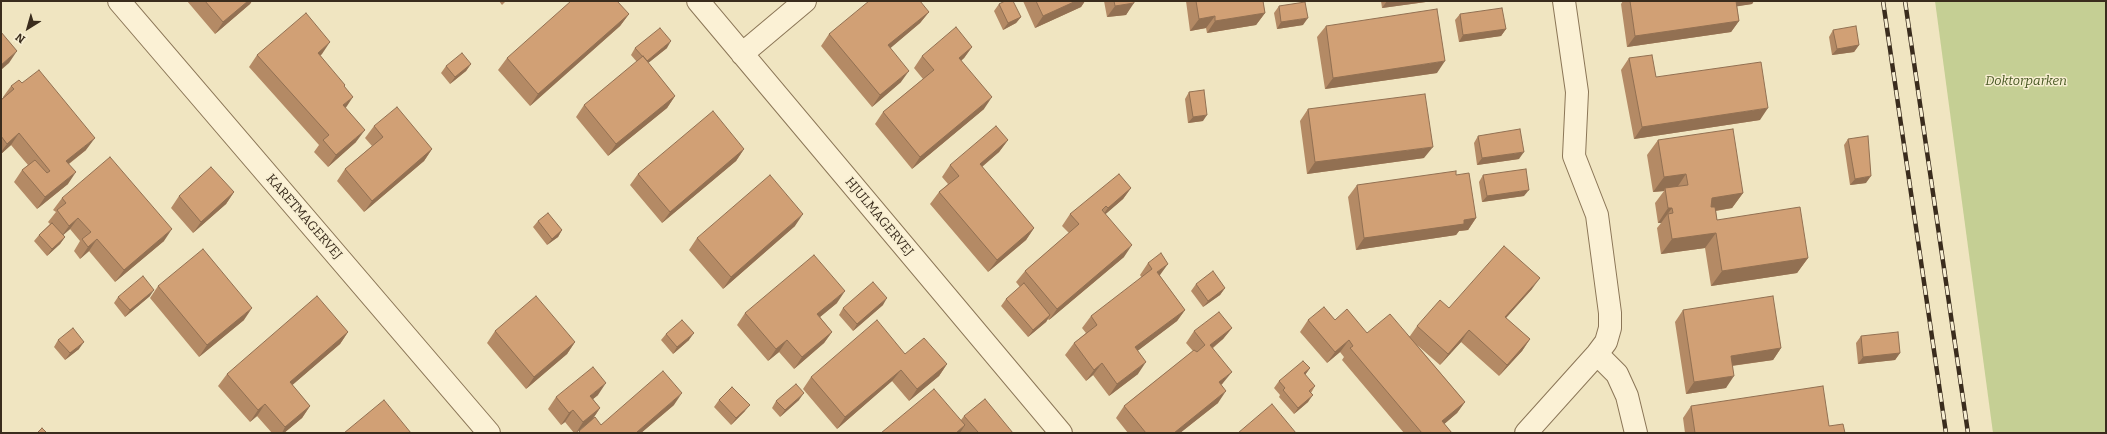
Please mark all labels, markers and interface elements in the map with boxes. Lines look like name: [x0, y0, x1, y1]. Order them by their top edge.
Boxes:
north arrow: [8, 8, 48, 48]
text: N: [13, 30, 28, 46]
park label: Doktorparken: [1985, 73, 2067, 89]
street label: KARETMAGERVEJ: [263, 171, 345, 263]
street label: HJULMAGERVEJ: [841, 174, 917, 260]

